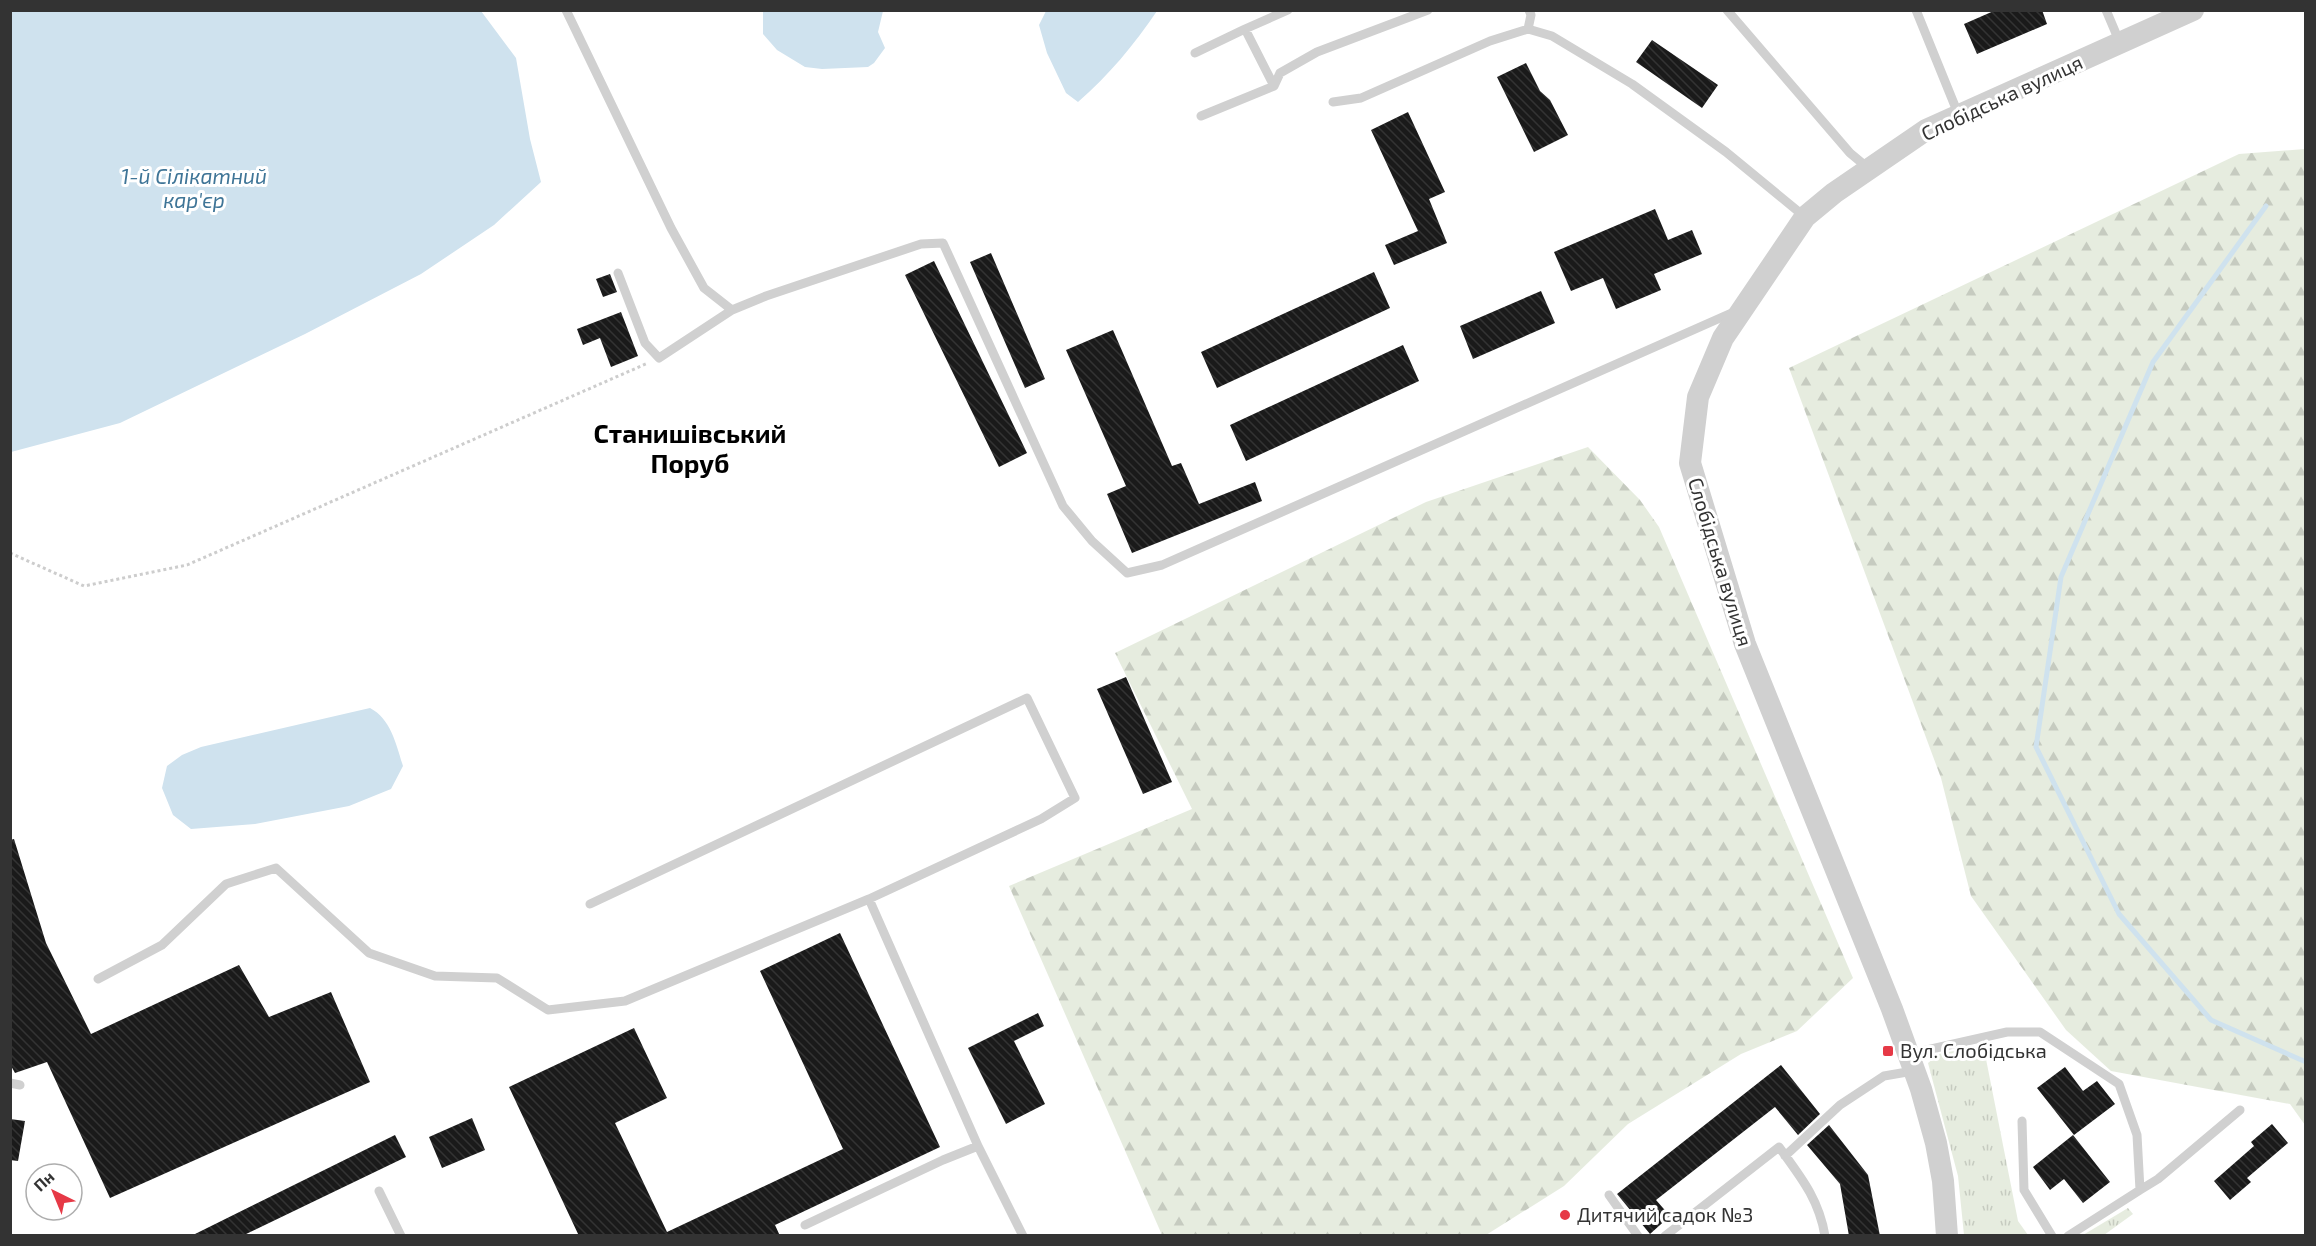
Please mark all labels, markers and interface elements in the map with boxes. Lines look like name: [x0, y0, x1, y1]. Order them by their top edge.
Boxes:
street label: Слобідська вулиця: [1917, 49, 2086, 146]
water label: 1-й Сілікатний кар'єр: [121, 163, 267, 212]
district label: Станишівський Поруб: [594, 417, 786, 478]
street label: Слобідська вулиця: [1683, 474, 1758, 649]
place label: Вул. Слобідська: [1900, 1038, 2047, 1063]
marker: Вул. Слобідська: [1881, 1044, 1895, 1058]
north arrow: [24, 1162, 84, 1222]
text: Пн: [29, 1167, 58, 1195]
place label: Дитячий садок №3: [1577, 1202, 1753, 1226]
marker: Дитячий садок №3: [1558, 1208, 1572, 1222]

